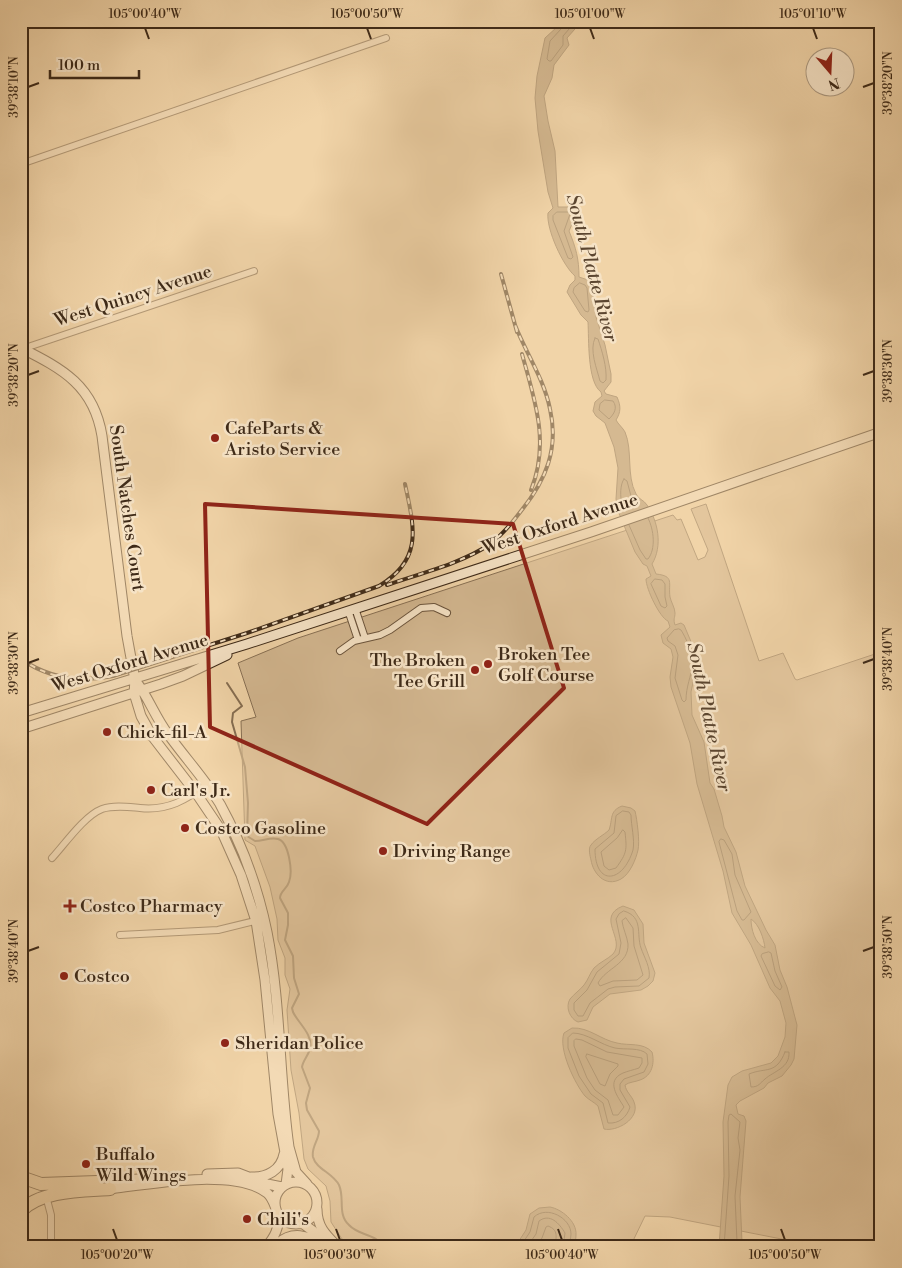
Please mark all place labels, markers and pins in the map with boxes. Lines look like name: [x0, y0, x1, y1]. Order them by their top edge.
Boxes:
place label: CafeParts & Aristo Service: [224, 417, 340, 461]
marker: CafeParts & Aristo Service: [209, 432, 221, 444]
place label: Broken Tee Golf Course: [497, 643, 594, 687]
place label: The Broken Tee Grill: [370, 649, 466, 693]
marker: Broken Tee Golf Course: [482, 658, 494, 670]
marker: The Broken Tee Grill: [469, 664, 481, 676]
place label: Chick-fil-A: [117, 721, 208, 744]
marker: Chick-fil-A: [101, 726, 113, 738]
place label: Carl's Jr.: [161, 779, 230, 802]
marker: Carl's Jr.: [145, 784, 157, 796]
place label: Costco Gasoline: [195, 817, 326, 840]
marker: Costco Gasoline: [179, 822, 191, 834]
place label: Driving Range: [393, 840, 511, 863]
marker: Driving Range: [377, 845, 389, 857]
place label: Costco Pharmacy: [80, 895, 223, 918]
marker: Costco Pharmacy: [64, 900, 76, 912]
place label: Costco: [74, 965, 130, 988]
marker: Costco: [58, 970, 70, 982]
place label: Sheridan Police: [235, 1032, 364, 1055]
marker: Sheridan Police: [219, 1037, 231, 1049]
place label: Buffalo Wild Wings: [95, 1143, 187, 1187]
marker: Buffalo Wild Wings: [80, 1158, 92, 1170]
place label: Chili's: [257, 1208, 309, 1231]
marker: Chili's: [241, 1213, 253, 1225]

